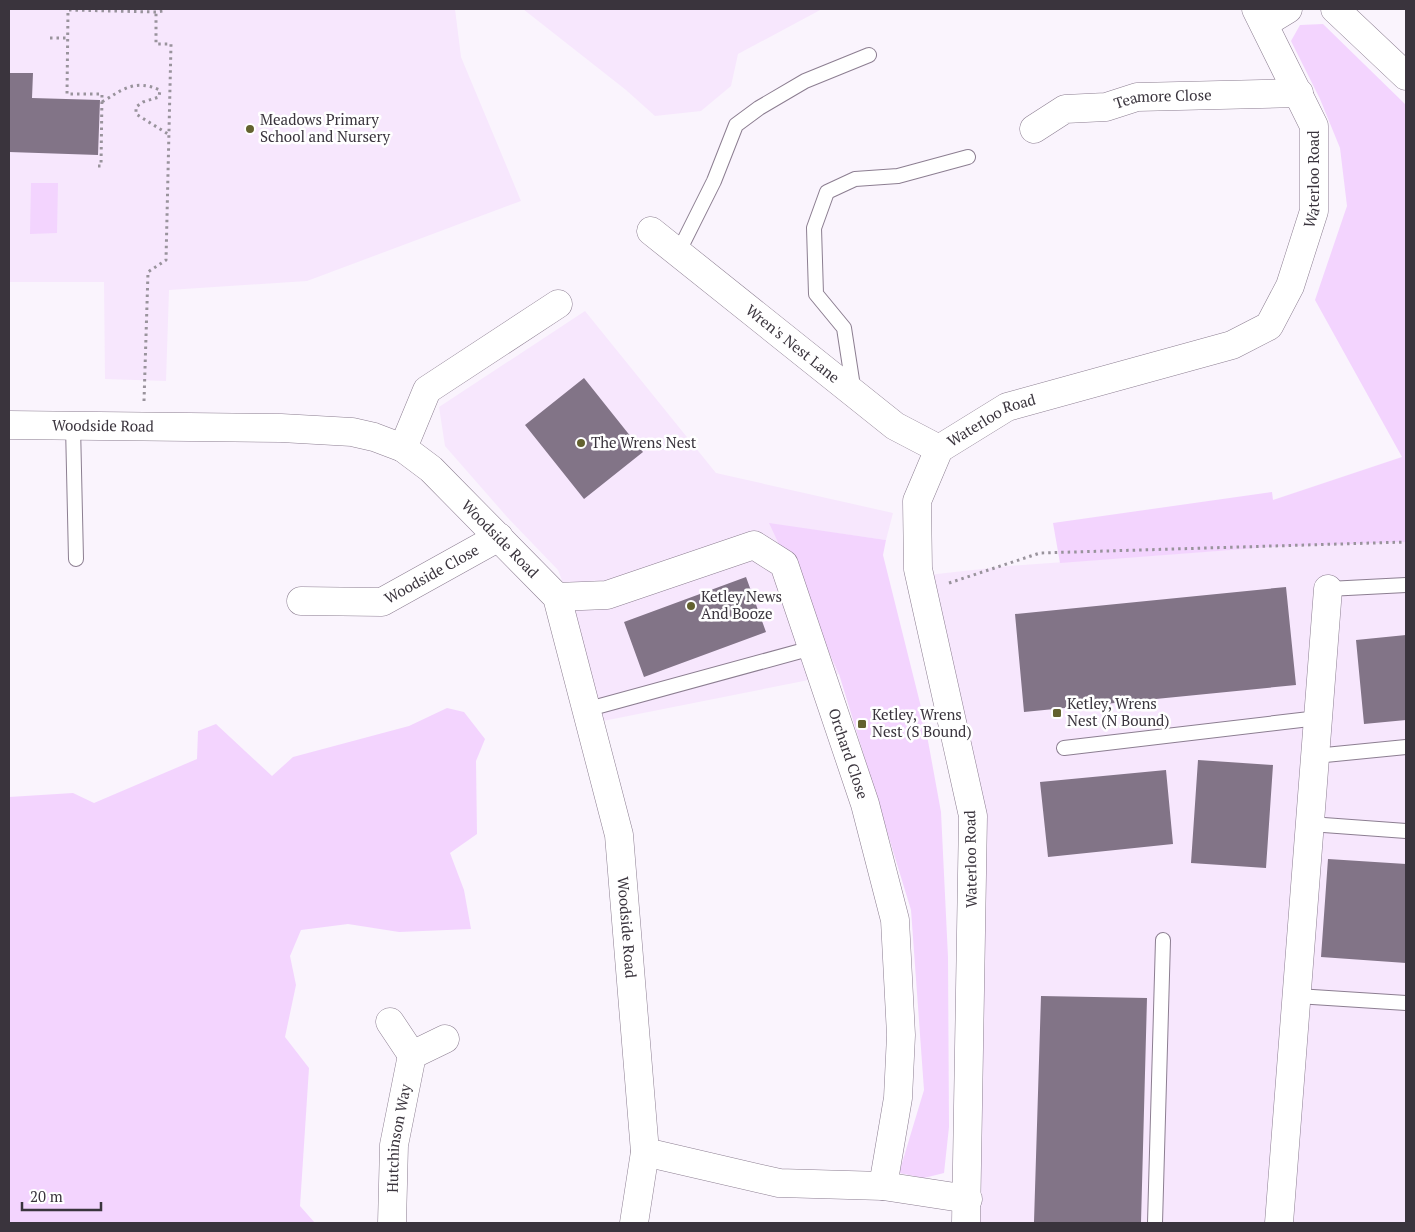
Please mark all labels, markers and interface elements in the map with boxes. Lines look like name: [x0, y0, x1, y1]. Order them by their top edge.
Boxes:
street label: Teamore Close: [1111, 84, 1212, 113]
place label: Meadows Primary School and Nursery: [260, 109, 390, 146]
marker: Meadows Primary School and Nursery: [244, 123, 256, 135]
street label: Waterloo Road: [1298, 131, 1324, 230]
street label: Wren's Nest Lane: [742, 300, 844, 387]
street label: Waterloo Road: [943, 389, 1038, 451]
street label: Woodside Road: [52, 414, 154, 436]
place label: The Wrens Nest: [591, 432, 697, 452]
marker: The Wrens Nest: [575, 437, 587, 449]
street label: Woodside Road: [458, 495, 544, 582]
street label: Woodside Close: [381, 539, 482, 608]
place label: Ketley News And Booze: [701, 586, 782, 623]
marker: Ketley News And Booze: [685, 600, 697, 612]
place label: Ketley, Wrens Nest (N Bound): [1067, 693, 1170, 730]
place label: Ketley, Wrens Nest (S Bound): [872, 704, 972, 741]
street label: Orchard Close: [824, 705, 874, 801]
marker: Ketley, Wrens Nest (N Bound): [1051, 707, 1063, 719]
marker: Ketley, Wrens Nest (S Bound): [856, 718, 868, 730]
street label: Waterloo Road: [959, 810, 981, 908]
street label: Woodside Road: [613, 876, 642, 979]
street label: Hutchinson Way: [382, 1082, 415, 1193]
scale bar: [22, 1180, 101, 1212]
text: 20 m: [30, 1186, 63, 1206]

